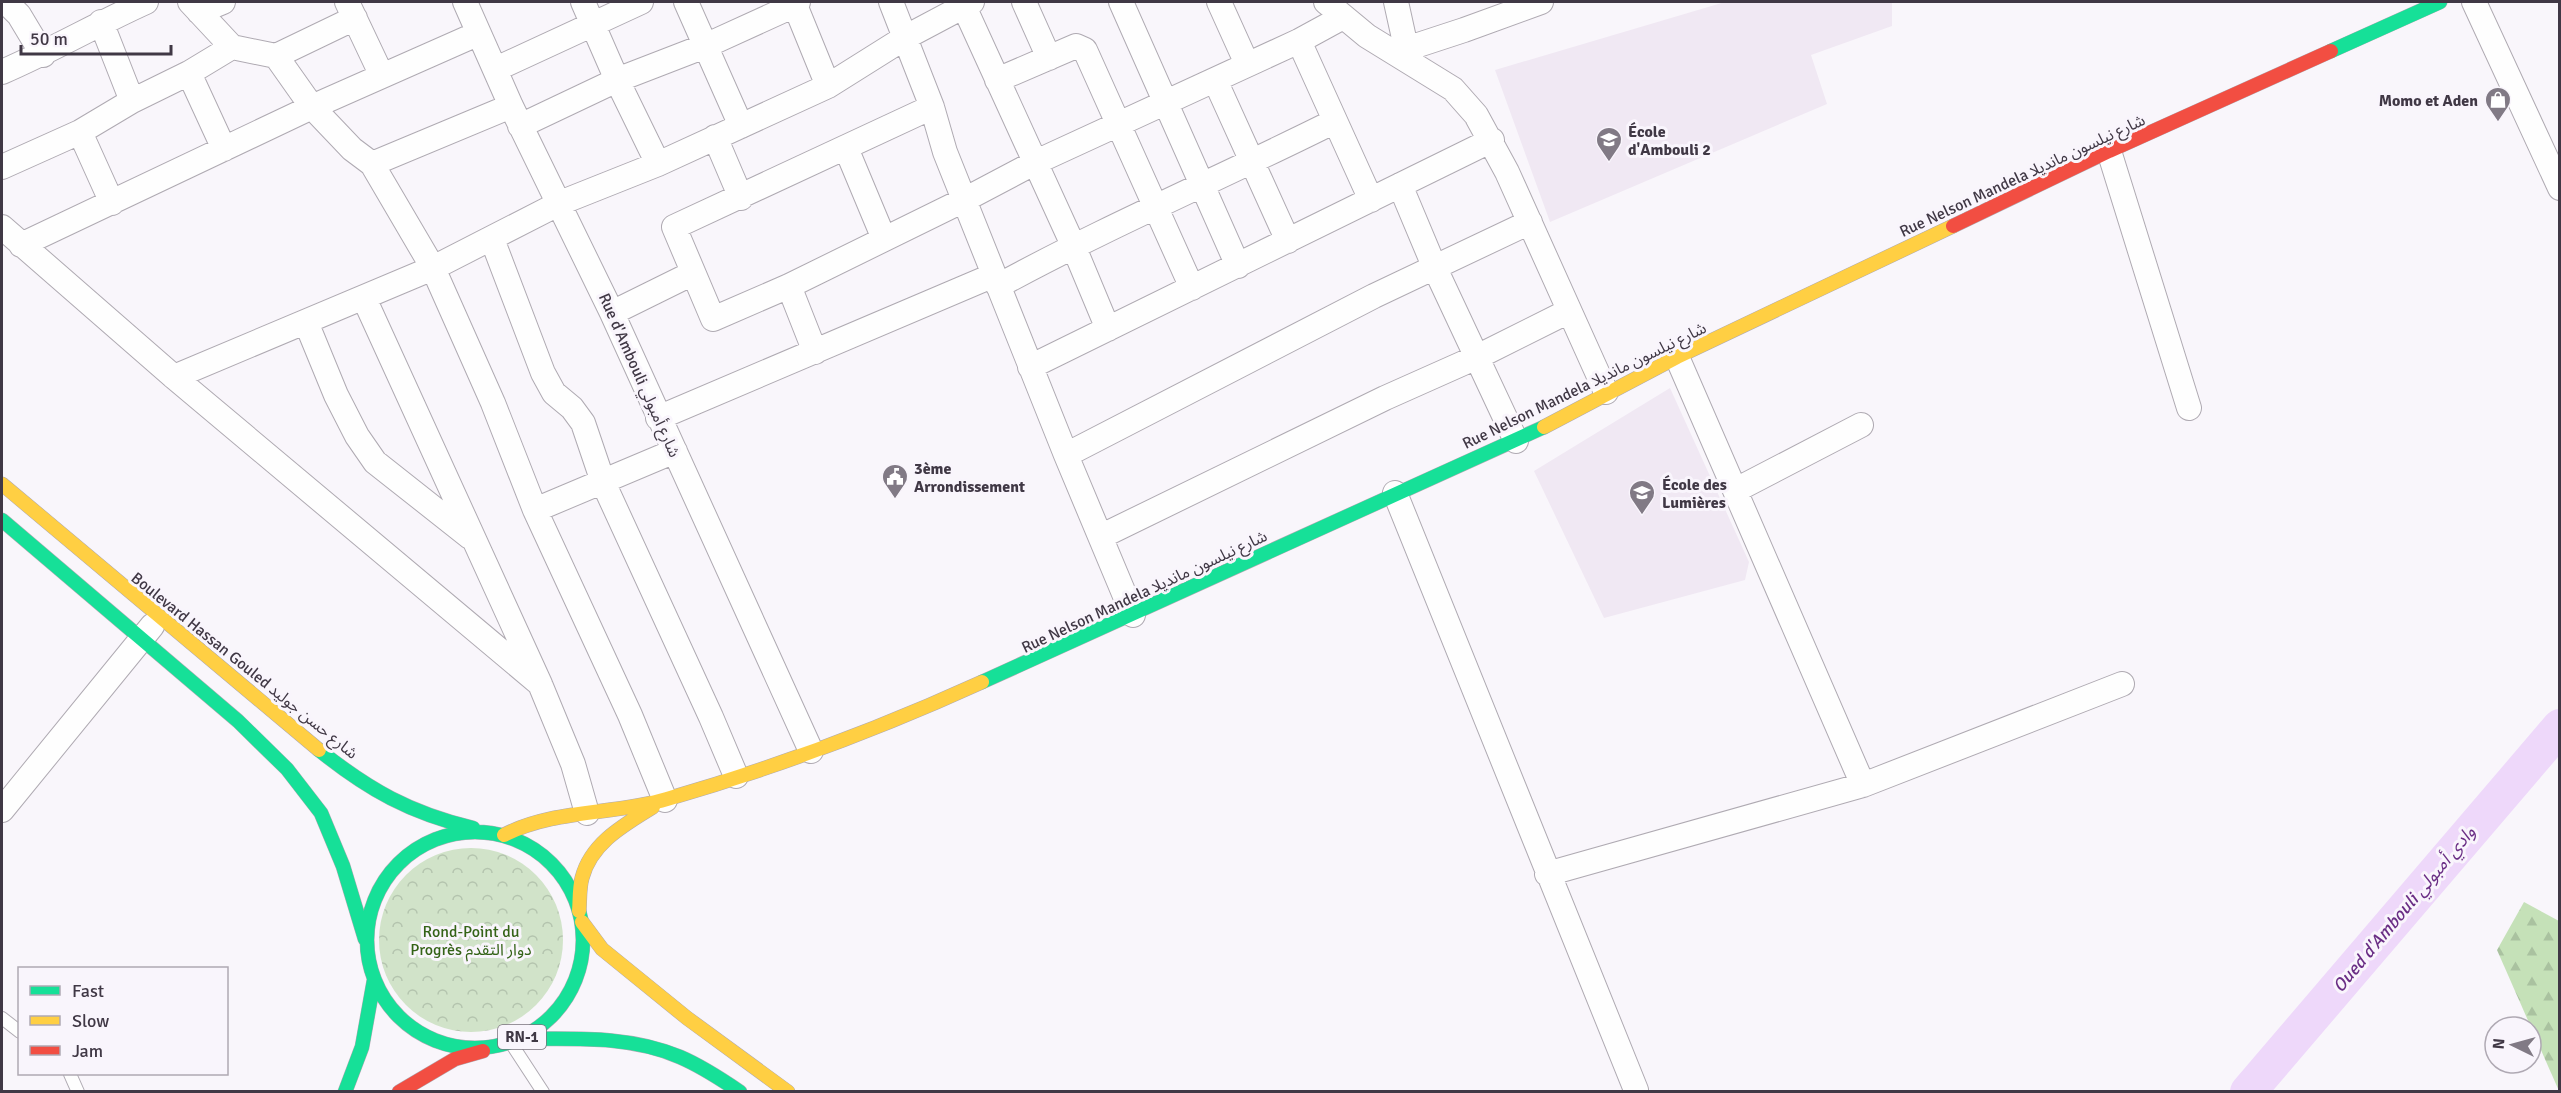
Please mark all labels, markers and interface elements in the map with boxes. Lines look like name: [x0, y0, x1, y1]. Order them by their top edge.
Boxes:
scale bar: [21, 18, 171, 56]
text: 50 m: [30, 28, 68, 50]
shop icon: Momo et Aden: [2483, 85, 2513, 123]
place label: Momo et Aden: [2379, 91, 2478, 111]
street label: Rue Nelson Mandela شارع نيلسون مانديلا: [1896, 110, 2149, 244]
place label: École d'Ambouli 2: [1628, 122, 1711, 160]
school or university icon: École d'Ambouli 2: [1594, 125, 1624, 163]
street label: Rue d'Ambouli شارع أمبولي: [592, 290, 684, 461]
street label: Rue Nelson Mandela شارع نيلسون مانديلا: [1459, 318, 1711, 456]
place label: 3ème Arrondissement: [914, 459, 1025, 497]
public building icon: 3ème Arrondissement: [880, 462, 910, 500]
place label: École des Lumières: [1662, 475, 1727, 513]
school or university icon: École des Lumières: [1627, 478, 1657, 516]
street label: Rue Nelson Mandela شارع نيلسون مانديلا: [1018, 526, 1271, 660]
street label: Boulevard Hassan Gouled شارع حسن جوليد: [126, 568, 362, 765]
water label: Oued d'Ambouli وادي أمبولي: [2328, 821, 2482, 999]
park label: Rond-Point du Progrès دوار التقدم: [410, 922, 532, 962]
legend: [18, 967, 228, 1075]
text: Fast: [72, 980, 104, 1002]
text: Slow: [72, 1010, 109, 1032]
north arrow: [2483, 1015, 2543, 1075]
road number: RN-1: [498, 1025, 546, 1049]
text: N: [2489, 1037, 2510, 1050]
text: Jam: [72, 1040, 103, 1062]

